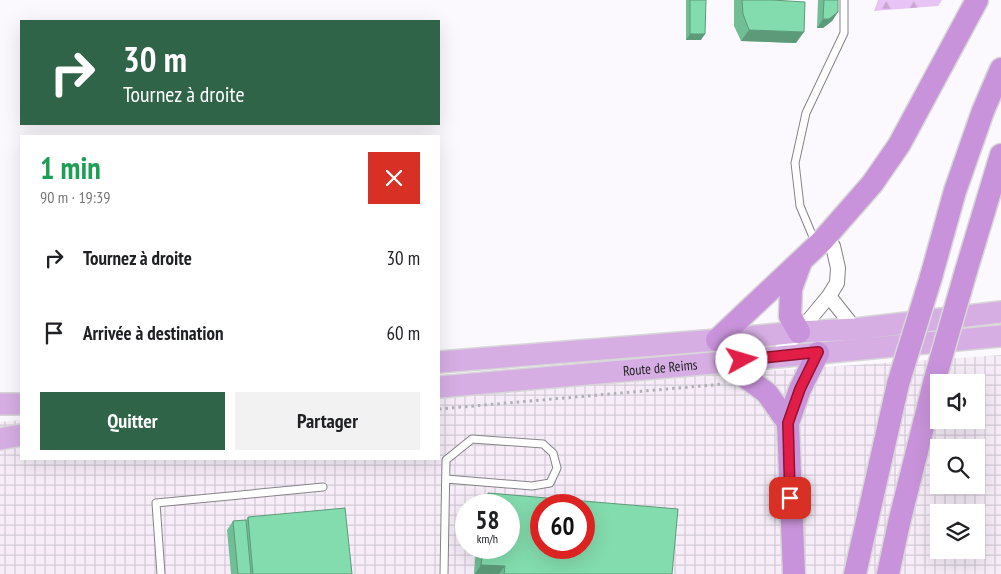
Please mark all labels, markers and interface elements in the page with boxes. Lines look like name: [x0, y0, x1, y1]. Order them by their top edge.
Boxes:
text: 30 m: [123, 36, 187, 82]
icon: right: [40, 40, 105, 105]
text: Tournez à droite: [123, 80, 245, 108]
text: 1 min: [40, 148, 101, 187]
button: close: [368, 152, 420, 204]
text: 90 m · 19:39: [40, 187, 111, 207]
icon: right: [40, 244, 68, 272]
text: Tournez à droite: [83, 246, 192, 270]
text: 30 m: [387, 246, 420, 270]
icon: arrive: [40, 319, 68, 347]
text: Arrivée à destination: [83, 321, 224, 345]
text: 60 m: [387, 321, 420, 345]
position arrow: [715, 333, 767, 385]
street label: Route de Reims: [622, 355, 698, 380]
map controls: [930, 374, 985, 559]
button: sound: [930, 374, 985, 429]
button: Quitter: [40, 392, 225, 450]
button: Partager: [235, 392, 420, 450]
button: search: [930, 439, 985, 494]
pin: [769, 477, 811, 519]
icon: arrive: [776, 484, 804, 512]
speed limit sign: 60: [530, 494, 595, 559]
text: 58: [476, 504, 499, 536]
button: layers: [930, 504, 985, 559]
text: km/h: [477, 531, 498, 546]

